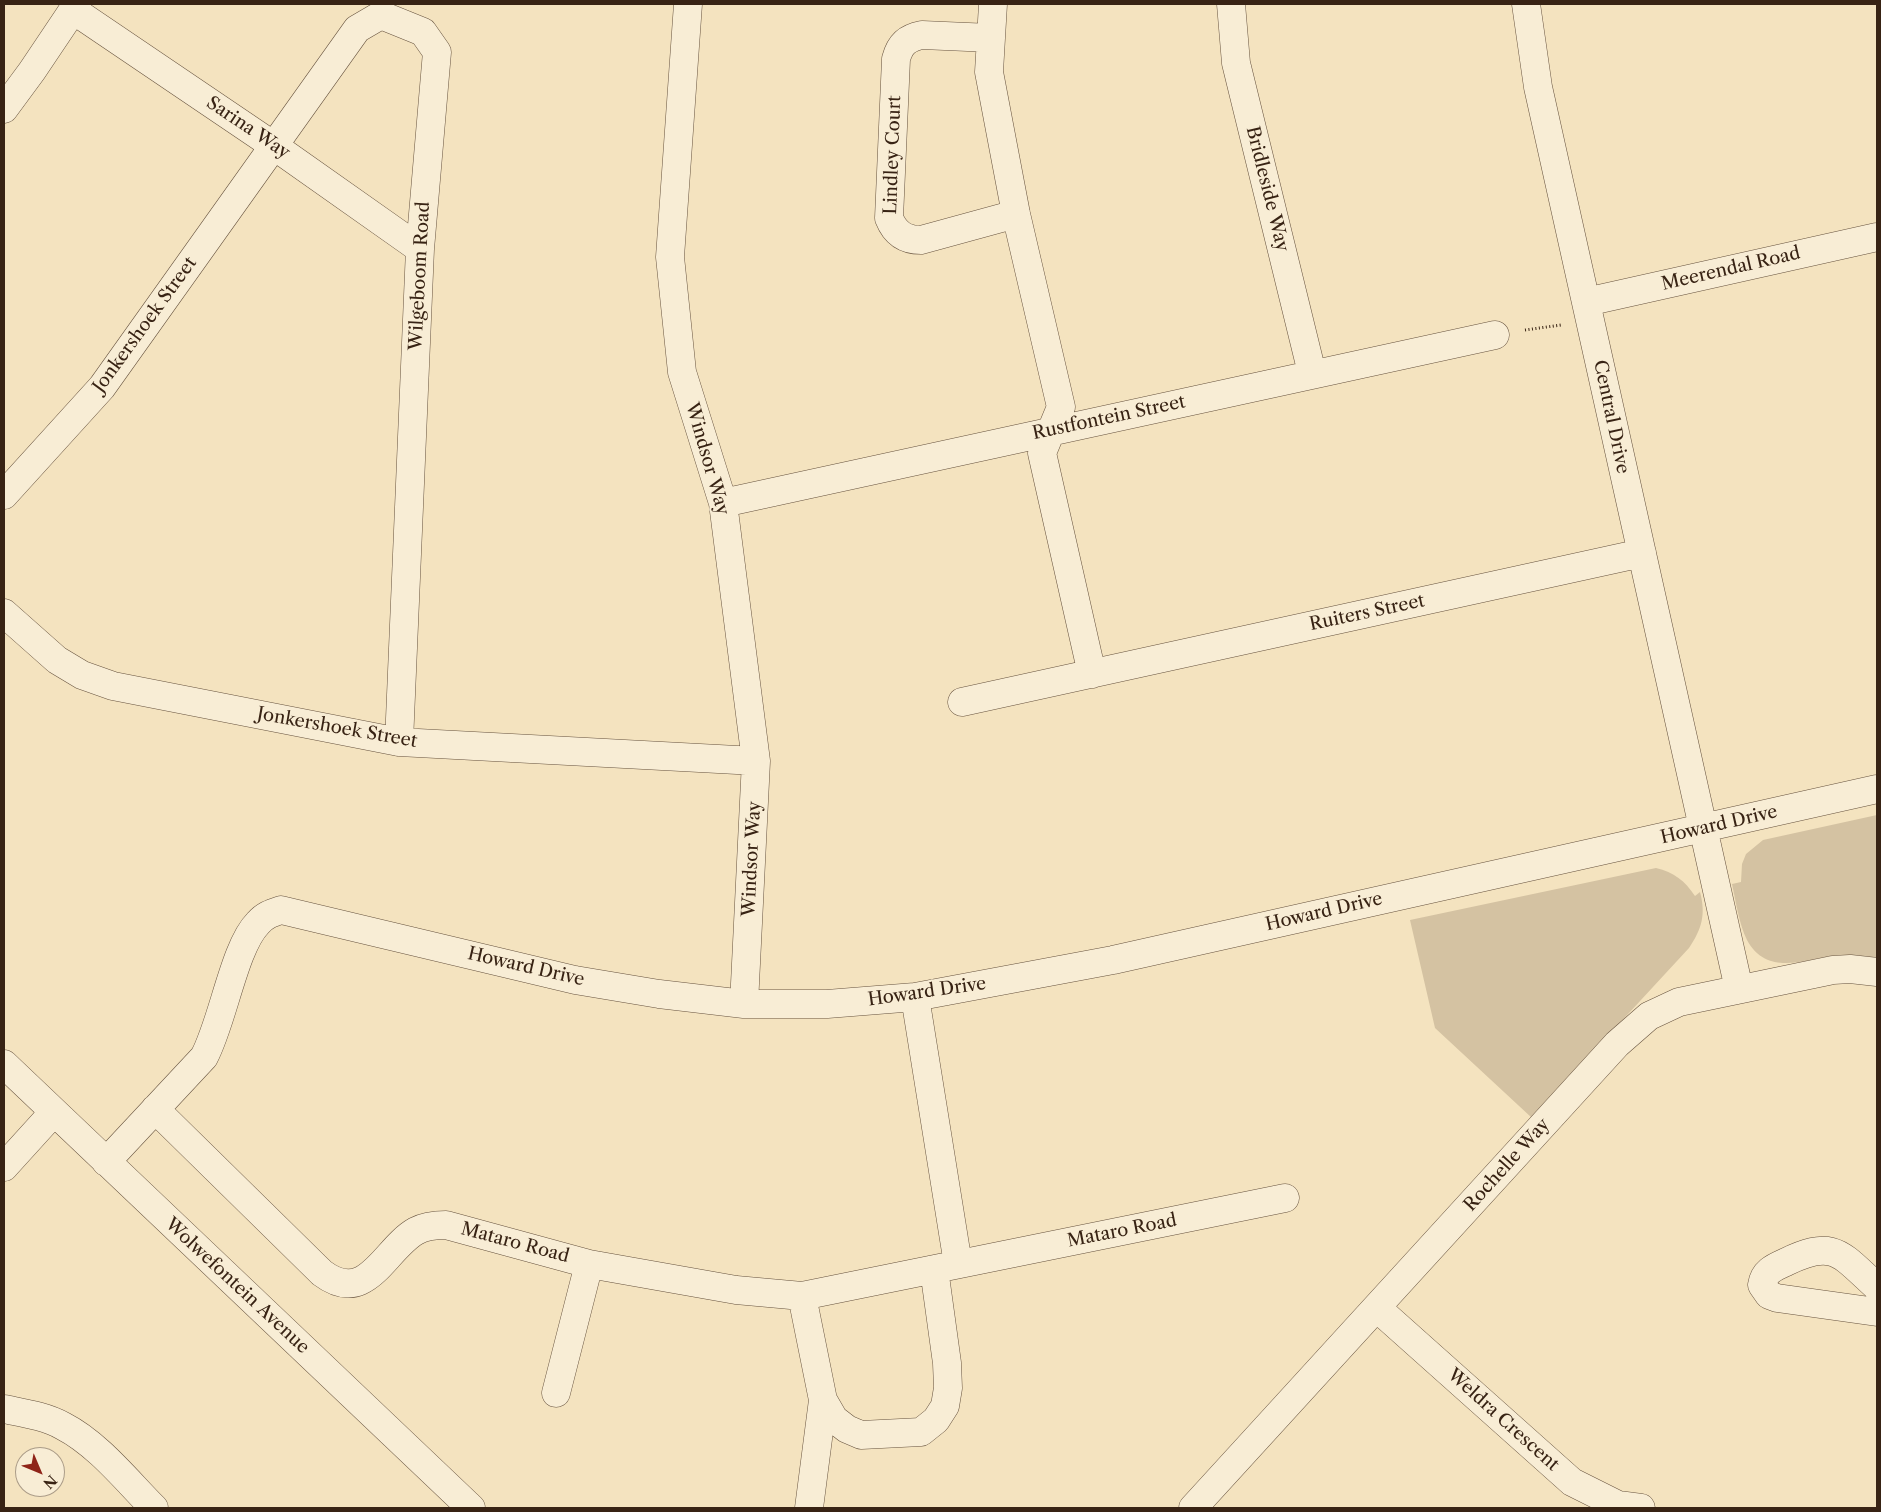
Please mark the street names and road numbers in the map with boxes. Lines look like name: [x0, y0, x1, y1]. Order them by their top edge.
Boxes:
street label: Sarina Way: [202, 92, 294, 164]
street label: Lindley Court: [880, 95, 906, 215]
street label: Bridleside Way: [1241, 124, 1293, 254]
street label: Wilgeboom Road: [405, 201, 435, 351]
street label: Meerendal Road: [1660, 243, 1802, 295]
street label: Jonkershoek Street: [89, 253, 201, 397]
street label: Central Drive: [1588, 358, 1634, 476]
street label: Rustfontein Street: [1031, 391, 1187, 445]
street label: Windsor Way: [681, 400, 733, 518]
street label: Ruiters Street: [1307, 590, 1427, 636]
street label: Jonkershoek Street: [255, 703, 419, 753]
street label: Windsor Way: [738, 801, 766, 917]
street label: Howard Drive: [1658, 801, 1780, 849]
street label: Howard Drive: [1263, 888, 1385, 936]
street label: Howard Drive: [465, 943, 587, 991]
street label: Howard Drive: [866, 973, 988, 1011]
street label: Rochelle Way: [1460, 1114, 1554, 1216]
street label: Mataro Road: [1065, 1210, 1179, 1252]
street label: Wolwefontein Avenue: [160, 1214, 314, 1358]
street label: Mataro Road: [459, 1218, 571, 1268]
street label: Weldra Crescent: [1443, 1364, 1563, 1476]

